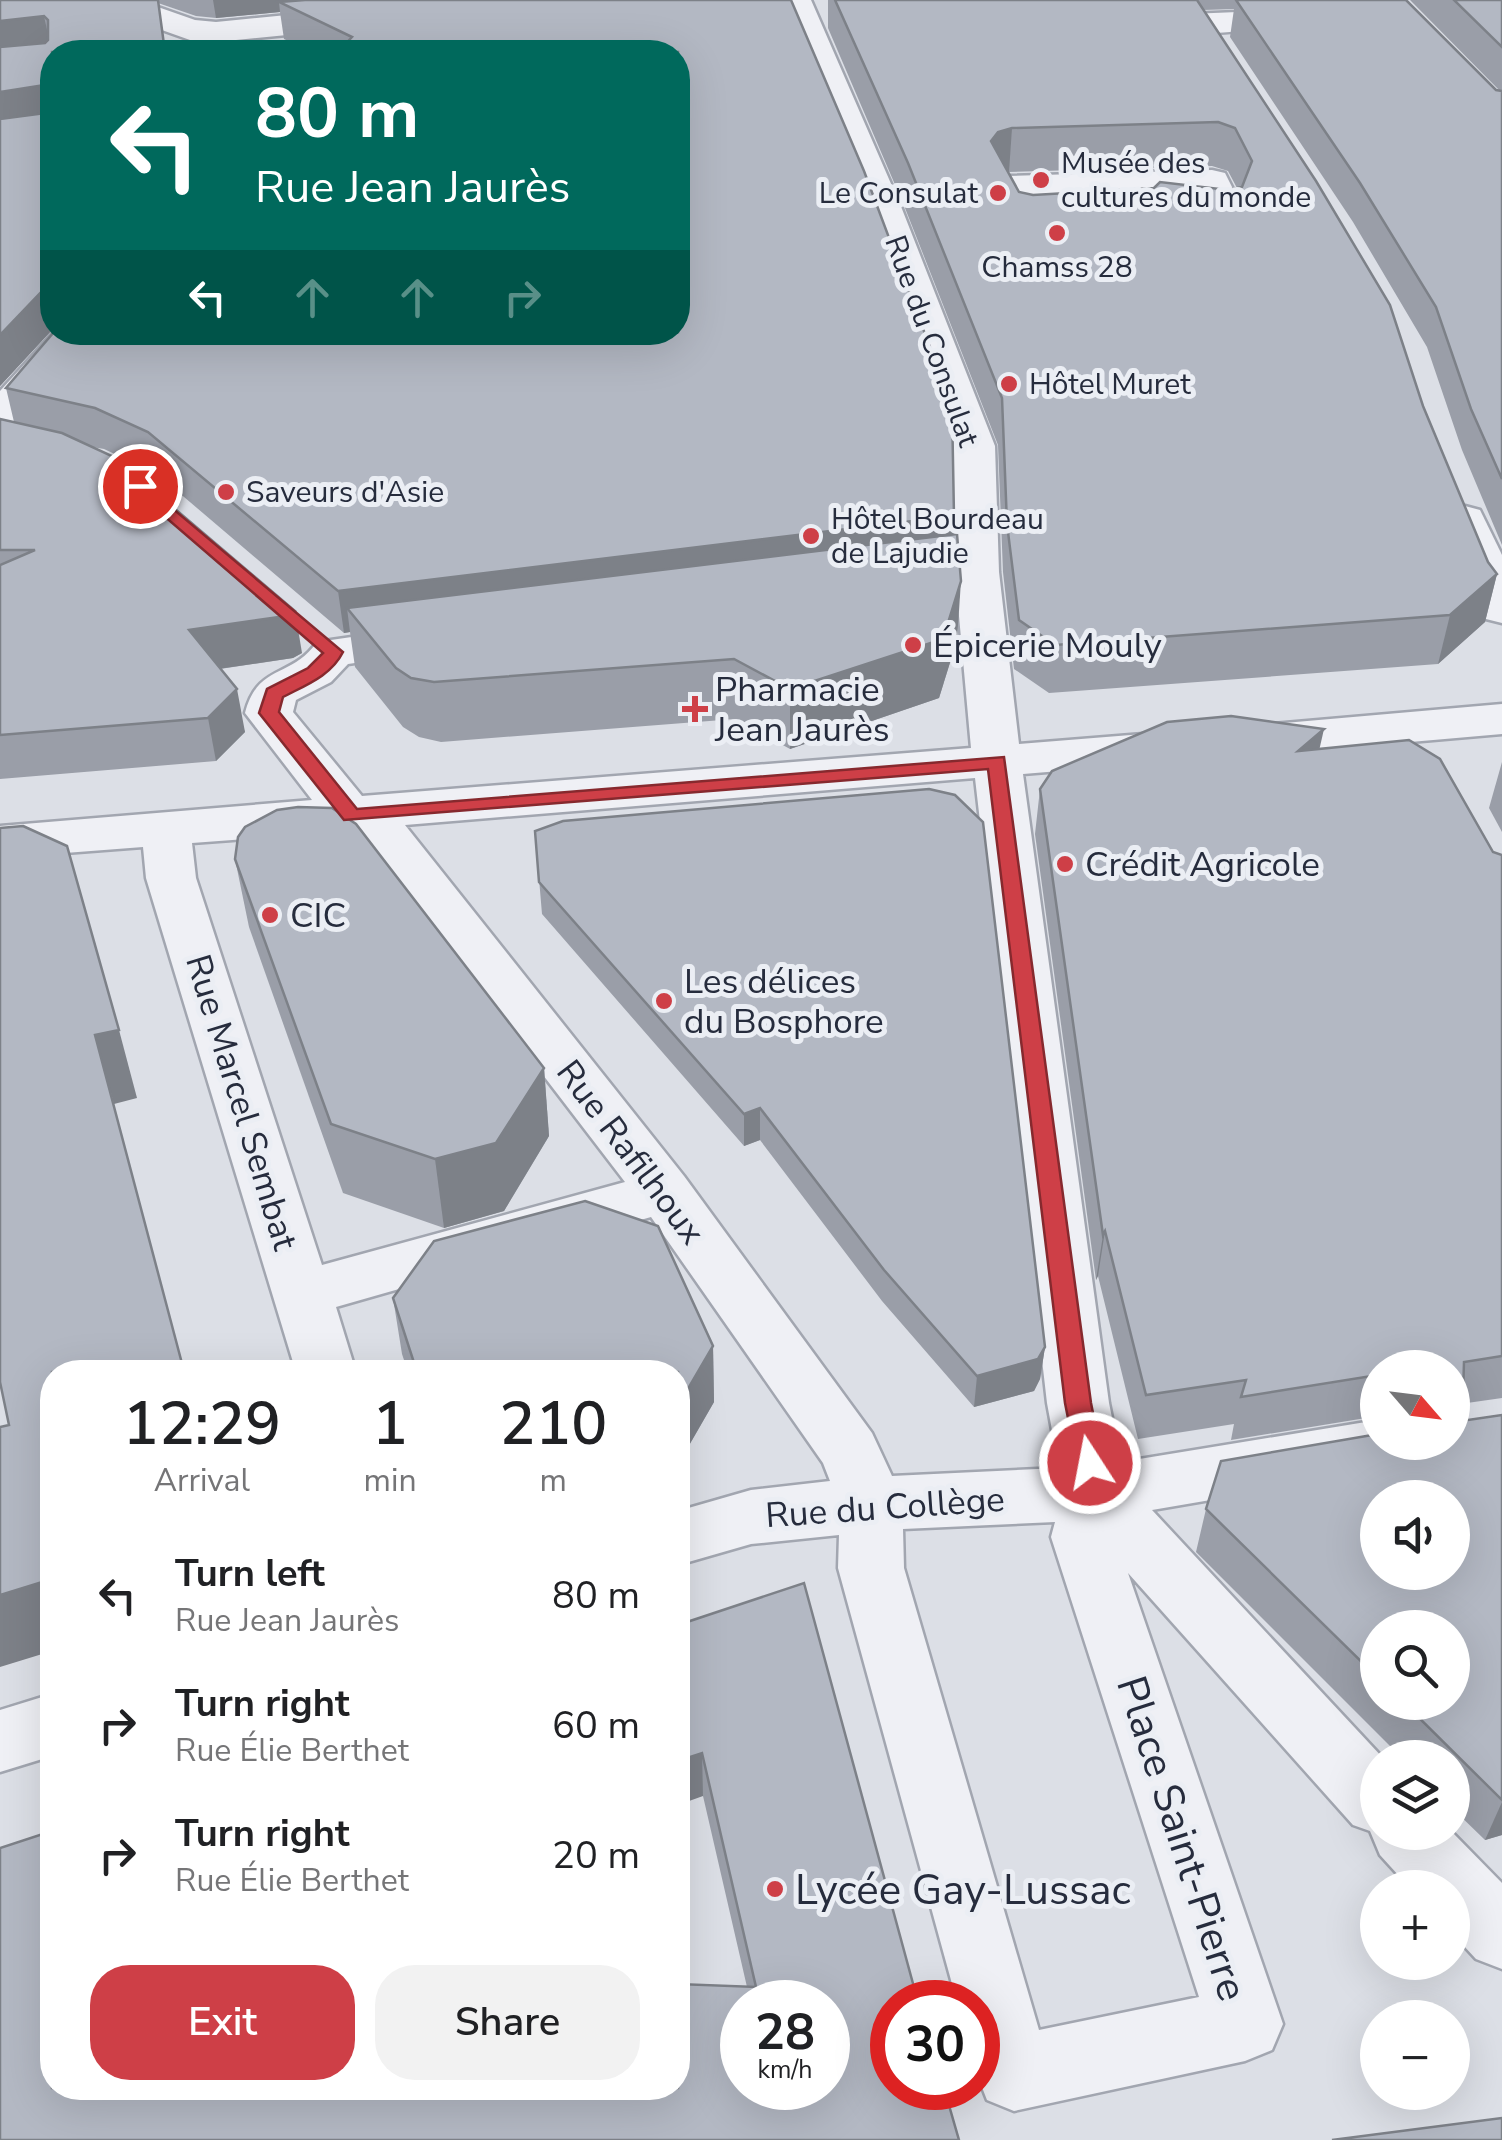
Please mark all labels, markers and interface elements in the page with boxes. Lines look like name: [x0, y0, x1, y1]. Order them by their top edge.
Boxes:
text: 80 m: [255, 66, 419, 162]
icon: left: [90, 80, 220, 210]
place label: Musée des cultures du monde: [1061, 143, 1311, 218]
text: Rue Jean Jaurès: [255, 157, 570, 218]
marker: Musée des cultures du monde: [1030, 169, 1052, 191]
place label: Le Consulat: [819, 173, 978, 214]
marker: Le Consulat: [987, 182, 1009, 204]
marker: Chamss 28: [1046, 222, 1068, 244]
street label: Rue du Consulat: [874, 230, 989, 453]
place label: Chamss 28: [981, 247, 1133, 288]
icon: left: [180, 270, 235, 325]
icon: ahead: [285, 270, 340, 325]
icon: ahead: [390, 270, 445, 325]
icon: right: [495, 270, 550, 325]
place label: Hôtel Muret: [1029, 364, 1191, 405]
marker: Hôtel Muret: [998, 373, 1020, 395]
pin: [98, 444, 183, 529]
icon: arrive: [113, 459, 168, 514]
place label: Saveurs d'Asie: [246, 472, 444, 513]
marker: Saveurs d'Asie: [215, 481, 237, 503]
place label: Hôtel Bourdeau de Lajudie: [831, 499, 1044, 574]
marker: Hôtel Bourdeau de Lajudie: [800, 525, 822, 547]
place label: Épicerie Mouly: [933, 622, 1162, 669]
marker: Épicerie Mouly: [902, 634, 924, 656]
place label: Pharmacie Jean Jaurès: [714, 666, 890, 753]
marker: Pharmacie Jean Jaurès: [684, 698, 706, 720]
place label: Crédit Agricole: [1085, 841, 1320, 888]
marker: Crédit Agricole: [1054, 853, 1076, 875]
place label: CIC: [290, 892, 346, 939]
marker: CIC: [259, 904, 281, 926]
street label: Rue Marcel Sembat: [174, 949, 309, 1256]
place label: Les délices du Bosphore: [684, 958, 884, 1045]
marker: Les délices du Bosphore: [653, 990, 675, 1012]
street label: Rue Rafilhoux: [546, 1050, 716, 1254]
north arrow: [1360, 1350, 1470, 1460]
map controls: [1360, 1350, 1470, 2110]
text: 12:29: [123, 1383, 281, 1465]
text: 1: [372, 1383, 408, 1465]
text: 210: [499, 1383, 607, 1465]
position arrow: [1038, 1411, 1142, 1515]
text: Arrival: [154, 1459, 250, 1502]
text: min: [364, 1459, 417, 1502]
text: m: [540, 1459, 567, 1502]
street label: Rue du Collège: [764, 1476, 1006, 1539]
button: sound: [1360, 1480, 1470, 1590]
text: Turn left: [175, 1548, 325, 1599]
icon: left: [90, 1568, 145, 1623]
text: 80 m: [552, 1570, 640, 1621]
text: Rue Jean Jaurès: [175, 1599, 399, 1642]
button: search: [1360, 1610, 1470, 1720]
street label: Place Saint-Pierre: [1102, 1669, 1261, 2008]
text: Turn right: [175, 1678, 350, 1729]
icon: right: [90, 1698, 145, 1753]
text: 60 m: [552, 1700, 640, 1751]
text: Rue Élie Berthet: [175, 1729, 409, 1772]
button: layers: [1360, 1740, 1470, 1850]
text: Turn right: [175, 1808, 350, 1859]
icon: right: [90, 1828, 145, 1883]
text: 20 m: [552, 1830, 640, 1881]
text: Rue Élie Berthet: [175, 1859, 409, 1902]
place label: Lycée Gay-Lussac: [795, 1862, 1131, 1919]
button: +: [1360, 1870, 1470, 1980]
marker: Lycée Gay-Lussac: [764, 1878, 786, 1900]
button: Exit: [90, 1965, 355, 2080]
button: Share: [375, 1965, 640, 2080]
speed limit sign: 30: [870, 1980, 1000, 2110]
text: 28: [755, 1998, 815, 2067]
button: −: [1360, 2000, 1470, 2110]
text: km/h: [757, 2053, 813, 2087]

